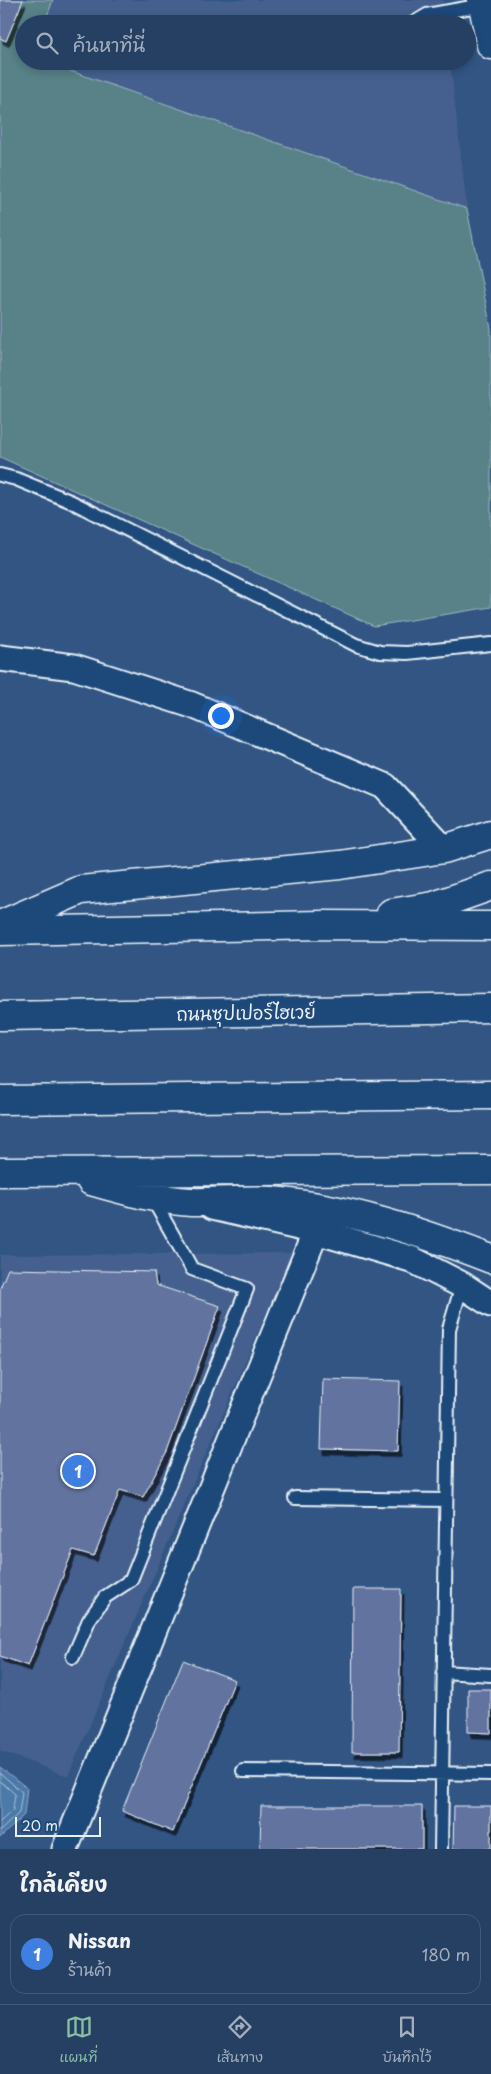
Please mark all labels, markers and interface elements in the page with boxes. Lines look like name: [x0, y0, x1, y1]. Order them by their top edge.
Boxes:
search box: [15, 15, 476, 70]
icon: search: [33, 29, 61, 57]
text: ค้นหาที่นี่: [73, 30, 145, 58]
your location: [208, 703, 234, 729]
street label: ถนนซุปเปอร์ไฮเวย์: [176, 997, 316, 1029]
pin: 1: [62, 1452, 94, 1490]
scale bar: [15, 1814, 101, 1837]
text: 20 m: [22, 1815, 58, 1836]
text: ใกล้เคียง: [20, 1867, 107, 1899]
text: Nissan: [68, 1926, 131, 1954]
text: 1: [33, 1942, 41, 1966]
text: 180 m: [422, 1942, 470, 1966]
text: ร้านค้า: [68, 1957, 112, 1981]
tab: แผนที่: [60, 2013, 97, 2067]
tab: เส้นทาง: [217, 2013, 263, 2067]
tab: บันทึกไว้: [382, 2013, 431, 2067]

